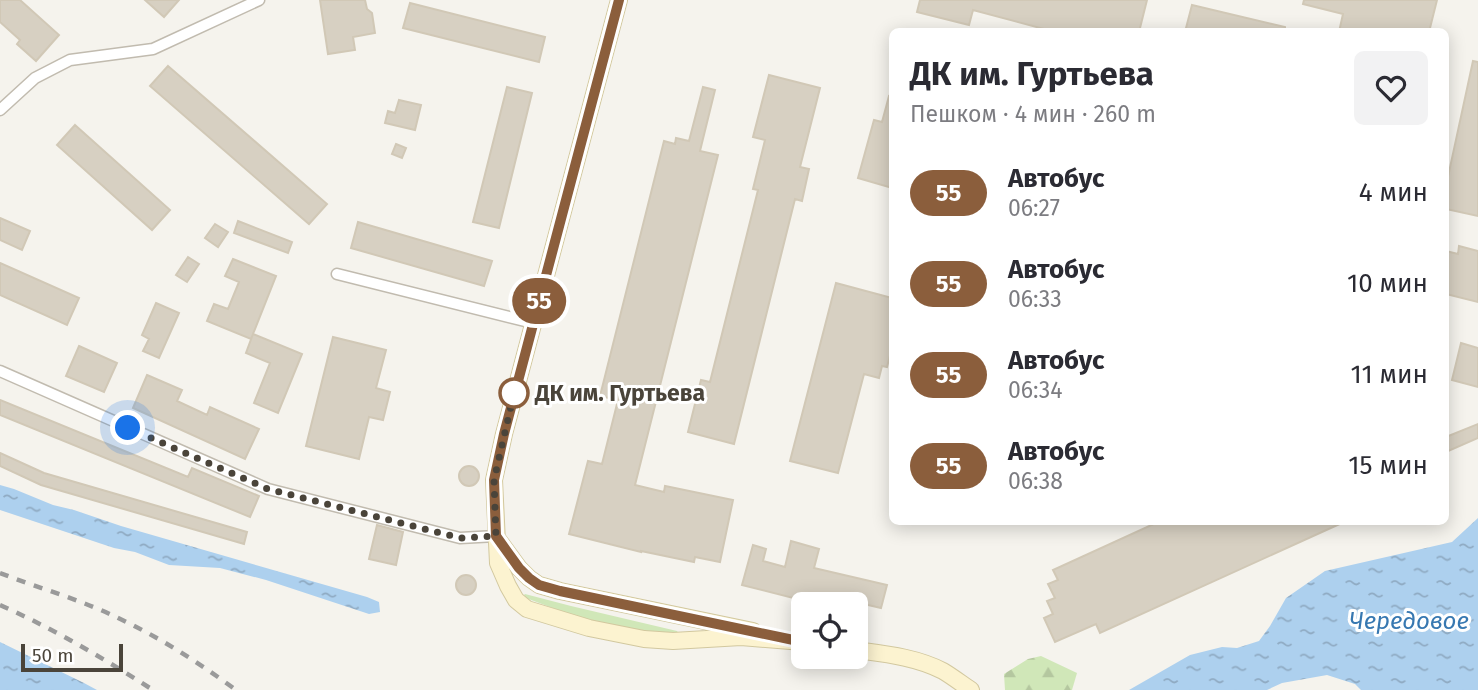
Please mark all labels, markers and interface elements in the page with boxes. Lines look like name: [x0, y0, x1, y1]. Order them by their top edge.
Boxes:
button: heart: [1354, 51, 1428, 125]
text: ДК им. Гуртьева: [910, 54, 1154, 94]
text: Пешком · 4 мин · 260 m: [910, 100, 1156, 128]
text: Автобус: [1008, 163, 1105, 194]
text: 4 мин: [1359, 177, 1428, 208]
text: 55: [936, 179, 961, 207]
text: 06:27: [1008, 194, 1060, 222]
text: Автобус: [1008, 254, 1105, 285]
text: 10 мин: [1347, 268, 1428, 299]
text: 55: [936, 270, 961, 298]
line badge: 55: [508, 278, 570, 324]
text: 06:33: [1008, 285, 1062, 313]
text: 55: [526, 287, 552, 315]
text: Автобус: [1008, 345, 1105, 376]
text: 11 мин: [1350, 359, 1428, 390]
text: 55: [936, 361, 961, 389]
text: 06:34: [1008, 376, 1062, 404]
marker: ДК им. Гуртьева: [499, 378, 529, 408]
place label: ДК им. Гуртьева: [534, 379, 705, 407]
your location: [110, 410, 145, 445]
text: Автобус: [1008, 436, 1105, 467]
text: 15 мин: [1348, 450, 1428, 481]
text: 55: [936, 452, 961, 480]
text: 06:38: [1008, 467, 1063, 495]
map controls: [791, 592, 868, 669]
button: locate: [791, 592, 868, 669]
water label: Чередовое: [1349, 607, 1469, 635]
scale bar: [21, 641, 122, 673]
text: 50 m: [32, 644, 73, 667]

